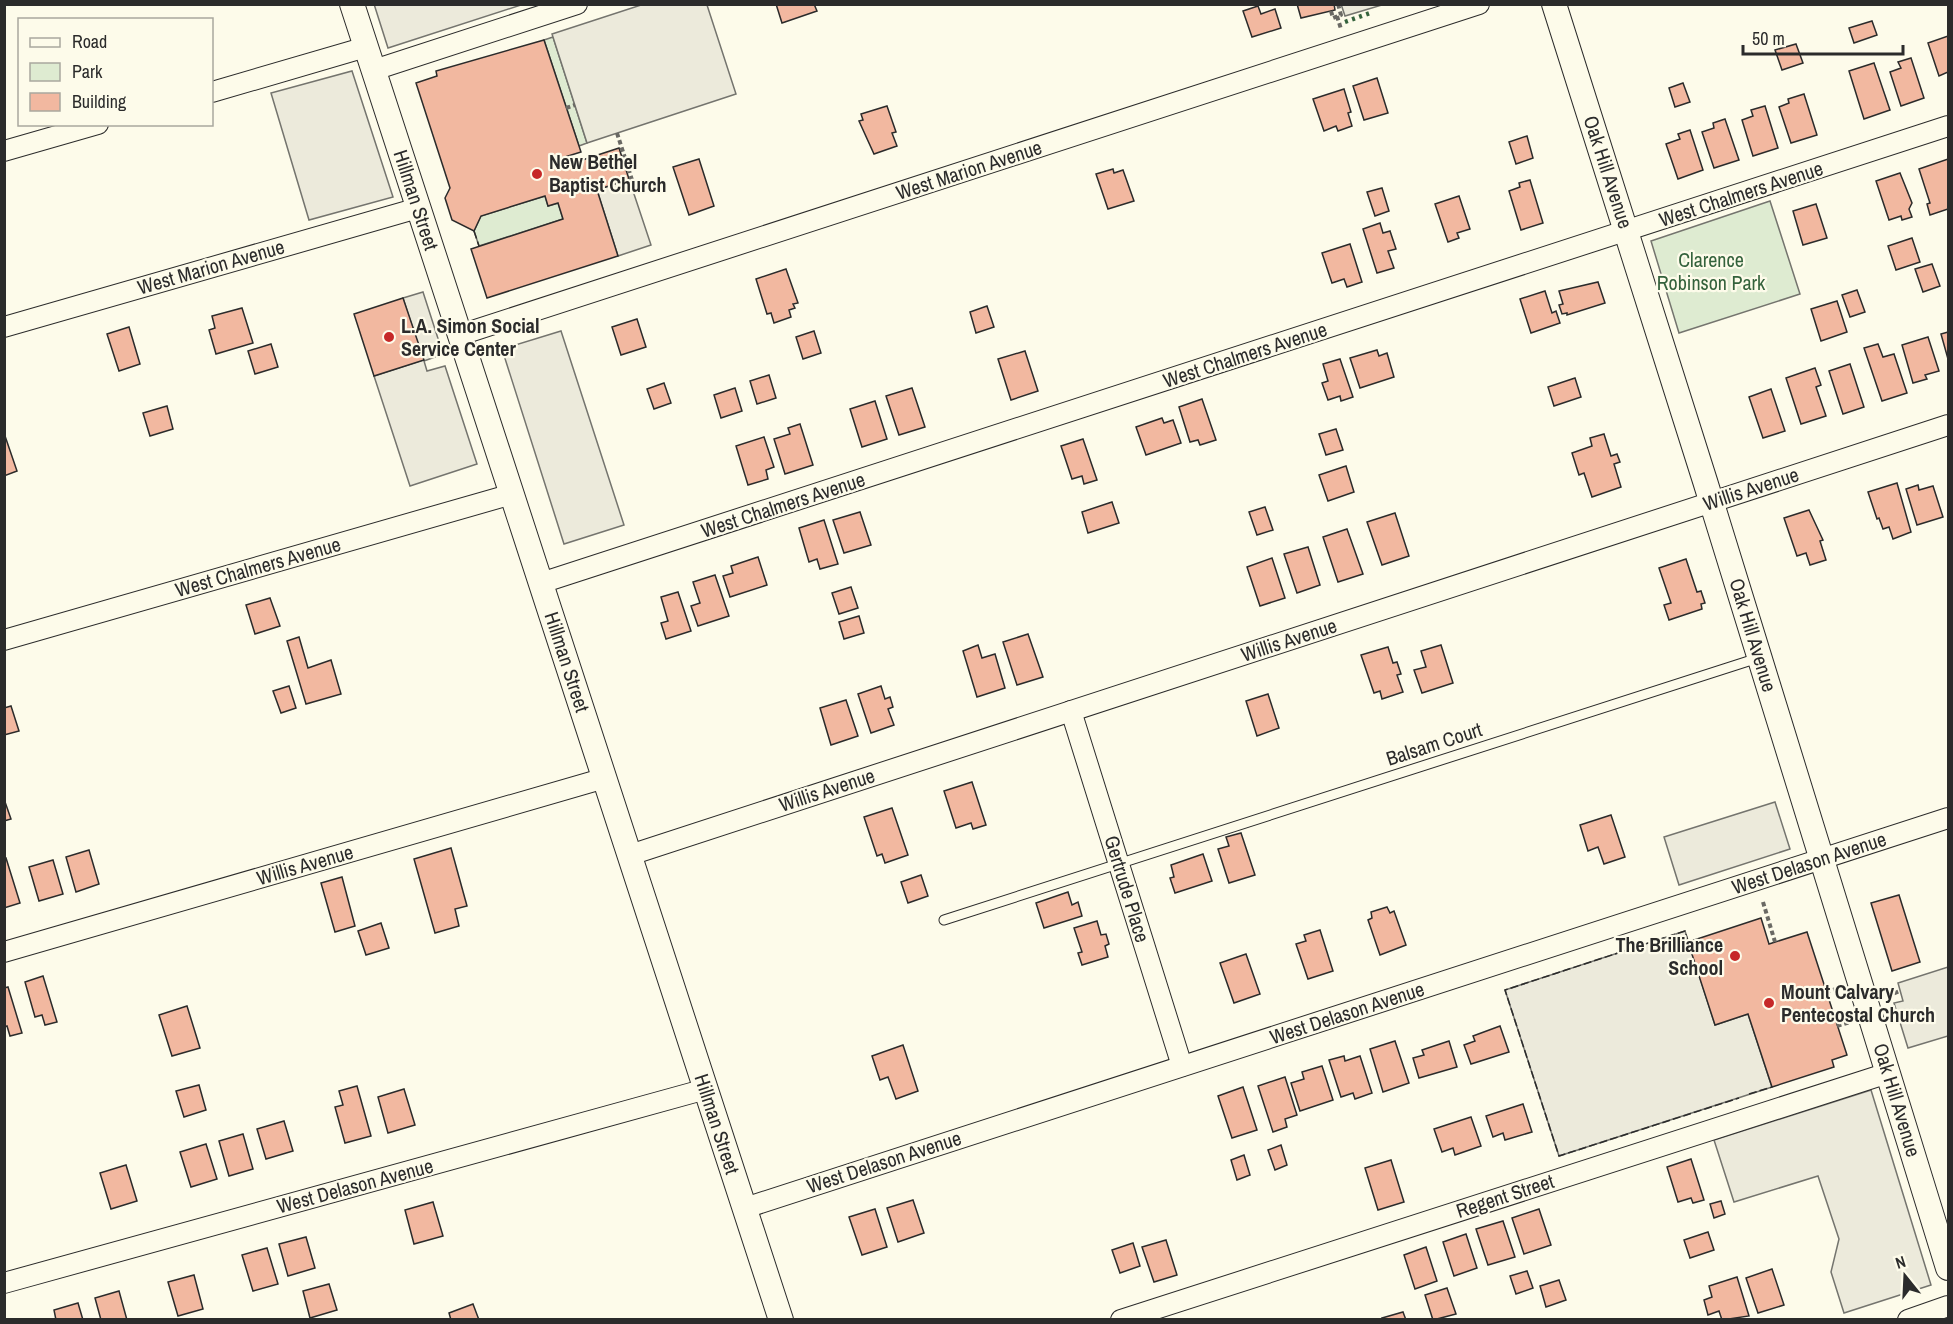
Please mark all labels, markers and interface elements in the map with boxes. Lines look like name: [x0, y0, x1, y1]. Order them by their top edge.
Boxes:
legend: [18, 18, 213, 126]
scale bar: [1743, 18, 1904, 56]
text: 50 m: [1752, 26, 1785, 51]
text: Road: [72, 29, 107, 54]
text: Park: [72, 59, 103, 84]
text: Building: [72, 89, 127, 114]
street label: Oak Hill Avenue: [1578, 112, 1639, 232]
street label: West Marion Avenue: [893, 133, 1045, 206]
street label: Hillman Street: [388, 146, 446, 254]
place label: New Bethel Baptist Church: [549, 148, 667, 198]
street label: West Chalmers Avenue: [1655, 154, 1826, 233]
marker: New Bethel Baptist Church: [530, 167, 544, 181]
street label: West Marion Avenue: [134, 233, 287, 300]
park label: Clarence Robinson Park: [1657, 246, 1766, 296]
place label: L.A. Simon Social Service Center: [401, 312, 540, 362]
street label: West Chalmers Avenue: [1159, 315, 1330, 394]
marker: L.A. Simon Social Service Center: [382, 330, 396, 344]
street label: Willis Avenue: [1700, 460, 1802, 517]
street label: West Chalmers Avenue: [697, 465, 868, 544]
street label: West Chalmers Avenue: [172, 530, 344, 603]
street label: Oak Hill Avenue: [1723, 575, 1784, 695]
street label: Hillman Street: [539, 608, 597, 716]
street label: Willis Avenue: [1238, 611, 1340, 668]
street label: Balsam Court: [1382, 715, 1486, 772]
street label: Willis Avenue: [776, 761, 878, 818]
street label: West Delason Avenue: [1728, 825, 1889, 900]
street label: Gertrude Place: [1098, 832, 1157, 946]
street label: Willis Avenue: [254, 838, 356, 891]
place label: The Brilliance School: [1615, 931, 1723, 981]
marker: The Brilliance School: [1728, 949, 1742, 963]
street label: West Delason Avenue: [1266, 975, 1427, 1050]
place label: Mount Calvary Pentecostal Church: [1781, 978, 1935, 1028]
marker: Mount Calvary Pentecostal Church: [1762, 996, 1776, 1010]
street label: Oak Hill Avenue: [1867, 1040, 1928, 1160]
street label: Hillman Street: [689, 1070, 747, 1178]
street label: West Delason Avenue: [803, 1124, 964, 1199]
street label: West Delason Avenue: [274, 1152, 436, 1219]
street label: Regent Street: [1453, 1167, 1558, 1224]
north arrow: [1875, 1246, 1935, 1306]
text: N: [1892, 1250, 1908, 1274]

